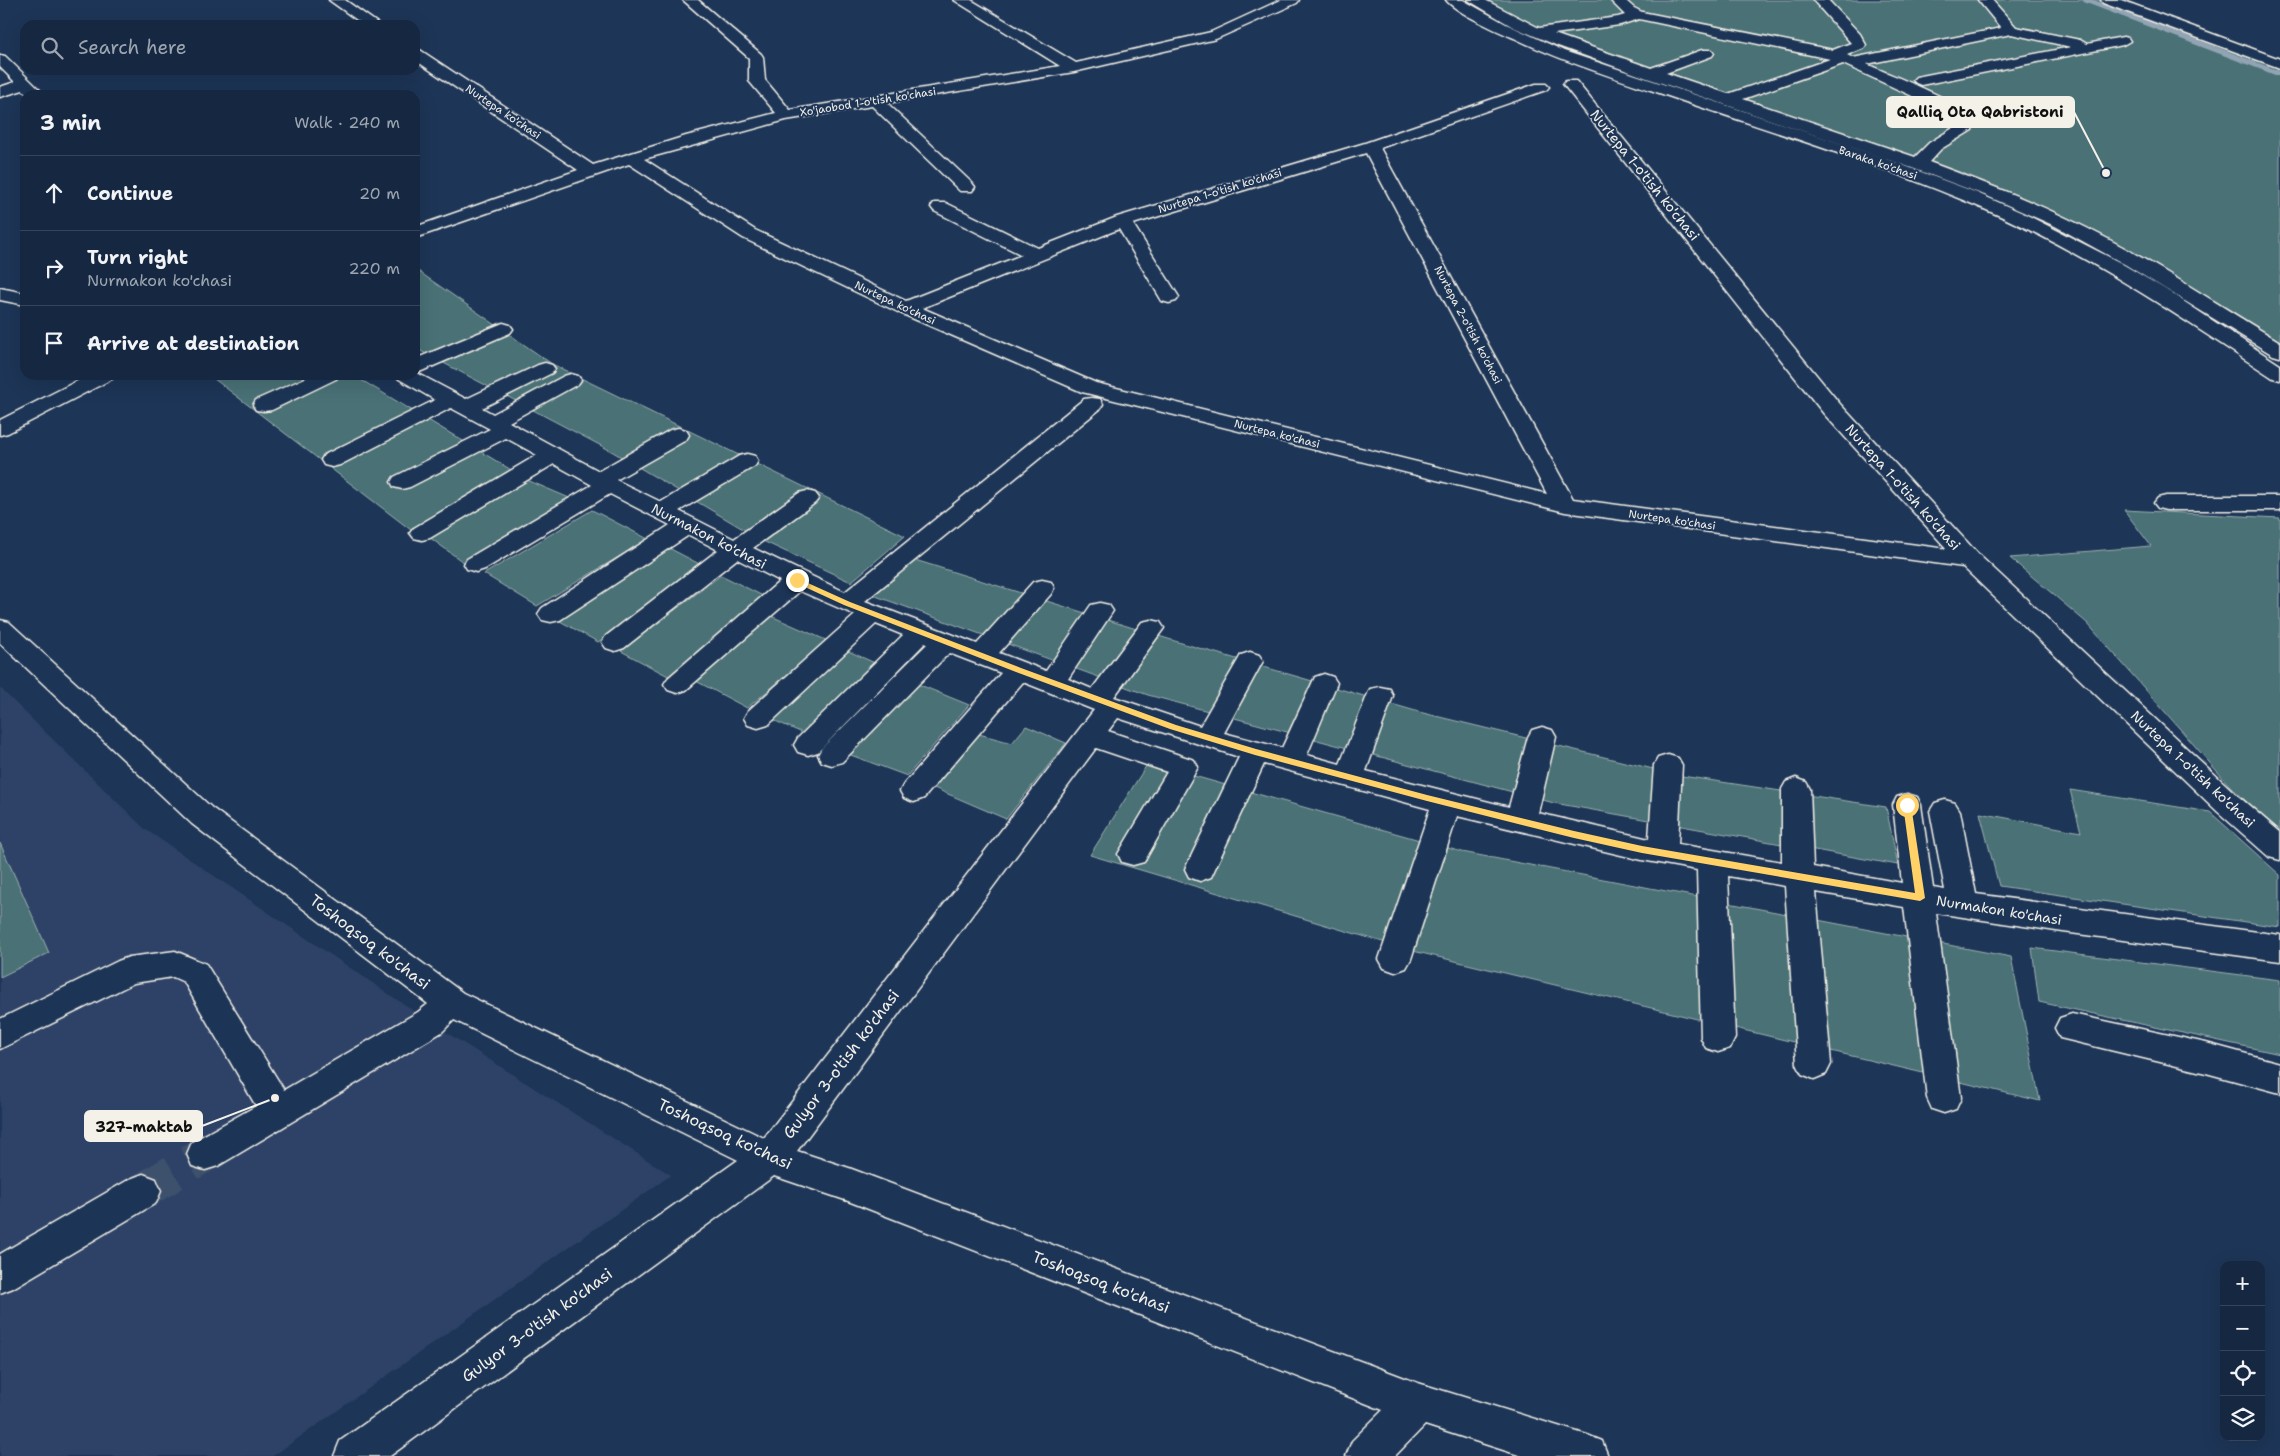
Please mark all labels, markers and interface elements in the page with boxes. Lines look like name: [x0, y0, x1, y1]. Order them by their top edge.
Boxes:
search box: [20, 20, 420, 75]
icon: search: [38, 34, 66, 62]
text: Search here: [78, 35, 187, 60]
street label: Nurtepa ko'chasi: [462, 81, 544, 143]
street label: Xo'jaobod 1-o'tish ko'chasi: [799, 84, 937, 120]
callout: Qalliq Ota Qabristoni: [1887, 97, 2074, 127]
text: Qalliq Ota Qabristoni: [1896, 102, 2064, 122]
street label: Nurtepa 1-o'tish ko'chasi: [1586, 106, 1704, 244]
text: 3 min: [40, 109, 101, 137]
text: Walk · 240 m: [294, 112, 400, 133]
street label: Baraka ko'chasi: [1837, 143, 1919, 183]
street label: Nurtepa 1-o'tish ko'chasi: [1156, 165, 1284, 217]
icon: ahead: [40, 179, 68, 207]
text: Continue: [87, 181, 173, 206]
text: 20 m: [359, 183, 400, 204]
text: Turn right: [87, 245, 188, 270]
icon: right: [40, 254, 68, 282]
text: 220 m: [348, 258, 400, 279]
street label: Nurtepa 2-o'tish ko'chasi: [1431, 263, 1505, 387]
text: Nurmakon ko'chasi: [87, 270, 232, 291]
street label: Nurtepa ko'chasi: [852, 278, 938, 328]
icon: arrive: [40, 329, 68, 357]
text: Arrive at destination: [87, 331, 299, 356]
street label: Nurtepa ko'chasi: [1233, 416, 1321, 452]
street label: Nurtepa 1-o'tish ko'chasi: [1841, 420, 1965, 554]
street label: Nurmakon ko'chasi: [648, 499, 770, 573]
street label: Nurtepa ko'chasi: [1627, 506, 1717, 534]
route end: [786, 569, 809, 592]
street label: Nurtepa 1-o'tish ko'chasi: [2127, 707, 2259, 831]
route start: [1896, 794, 1919, 817]
street label: Toshoqsoq ko'chasi: [305, 890, 435, 994]
street label: Nurmakon ko'chasi: [1935, 891, 2063, 929]
street label: Gulyor 3-o'tish ko'chasi: [778, 985, 904, 1143]
street label: Toshoqsoq ko'chasi: [654, 1094, 796, 1174]
callout: 327-maktab: [85, 1111, 202, 1141]
text: 327-maktab: [95, 1117, 193, 1137]
street label: Toshoqsoq ko'chasi: [1029, 1246, 1173, 1318]
map controls: [2220, 1261, 2265, 1441]
button: +: [2220, 1261, 2265, 1306]
street label: Gulyor 3-o'tish ko'chasi: [457, 1263, 617, 1387]
button: −: [2220, 1306, 2265, 1351]
button: locate: [2220, 1351, 2265, 1396]
button: layers: [2220, 1396, 2265, 1441]

